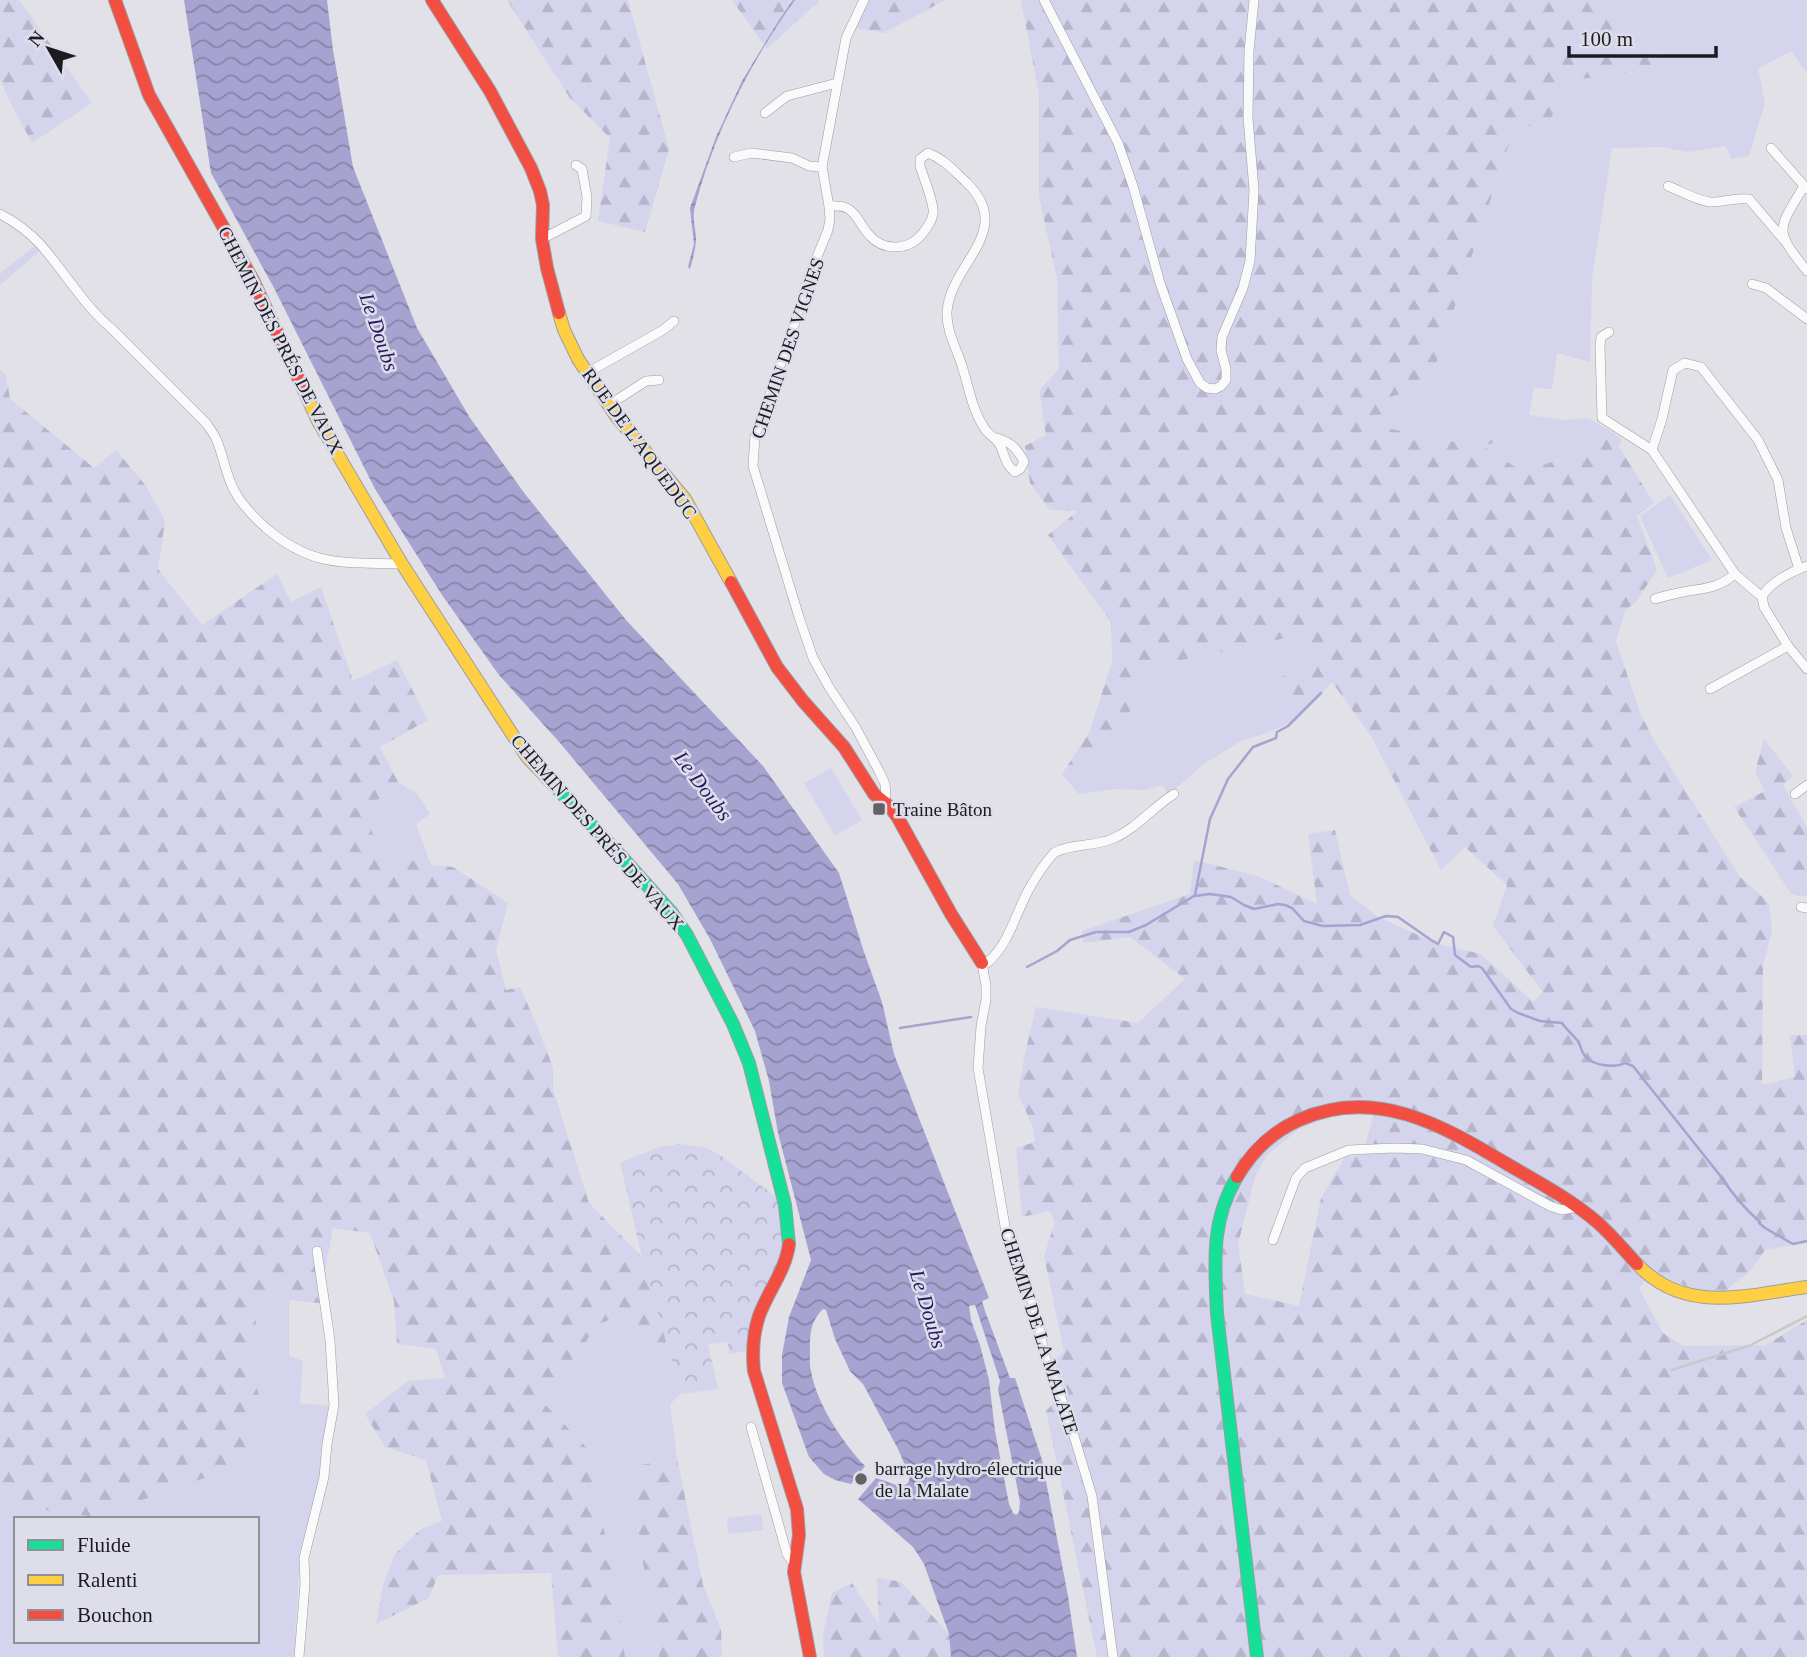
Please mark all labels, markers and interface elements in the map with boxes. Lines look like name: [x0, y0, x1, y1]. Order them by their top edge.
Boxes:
north arrow: [14, 14, 84, 84]
scale bar: [1569, 14, 1716, 58]
text: N: [24, 26, 49, 51]
text: 100 m: [1580, 27, 1633, 51]
street label: CHEMIN DES PRÉS DE VAUX: [214, 223, 347, 458]
street label: CHEMIN DES VIGNES: [747, 255, 828, 441]
water label: Le Doubs: [354, 289, 404, 374]
street label: RUE DE L'AQUEDUC: [578, 364, 701, 523]
street label: CHEMIN DES PRÉS DE VAUX: [507, 730, 689, 935]
water label: Le Doubs: [668, 746, 737, 826]
place label: Traine Bâton: [893, 799, 993, 820]
marker: Traine Bâton: [871, 801, 887, 817]
street label: CHEMIN DE LA MALATE: [996, 1225, 1083, 1437]
water label: Le Doubs: [904, 1266, 951, 1351]
place label: barrage hydro-électrique de la Malate: [875, 1458, 1062, 1501]
marker: barrage hydro-électrique de la Malate: [853, 1471, 869, 1487]
legend: [14, 1517, 259, 1643]
text: Fluide: [77, 1533, 131, 1557]
text: Ralenti: [77, 1568, 138, 1592]
text: Bouchon: [77, 1603, 153, 1627]

